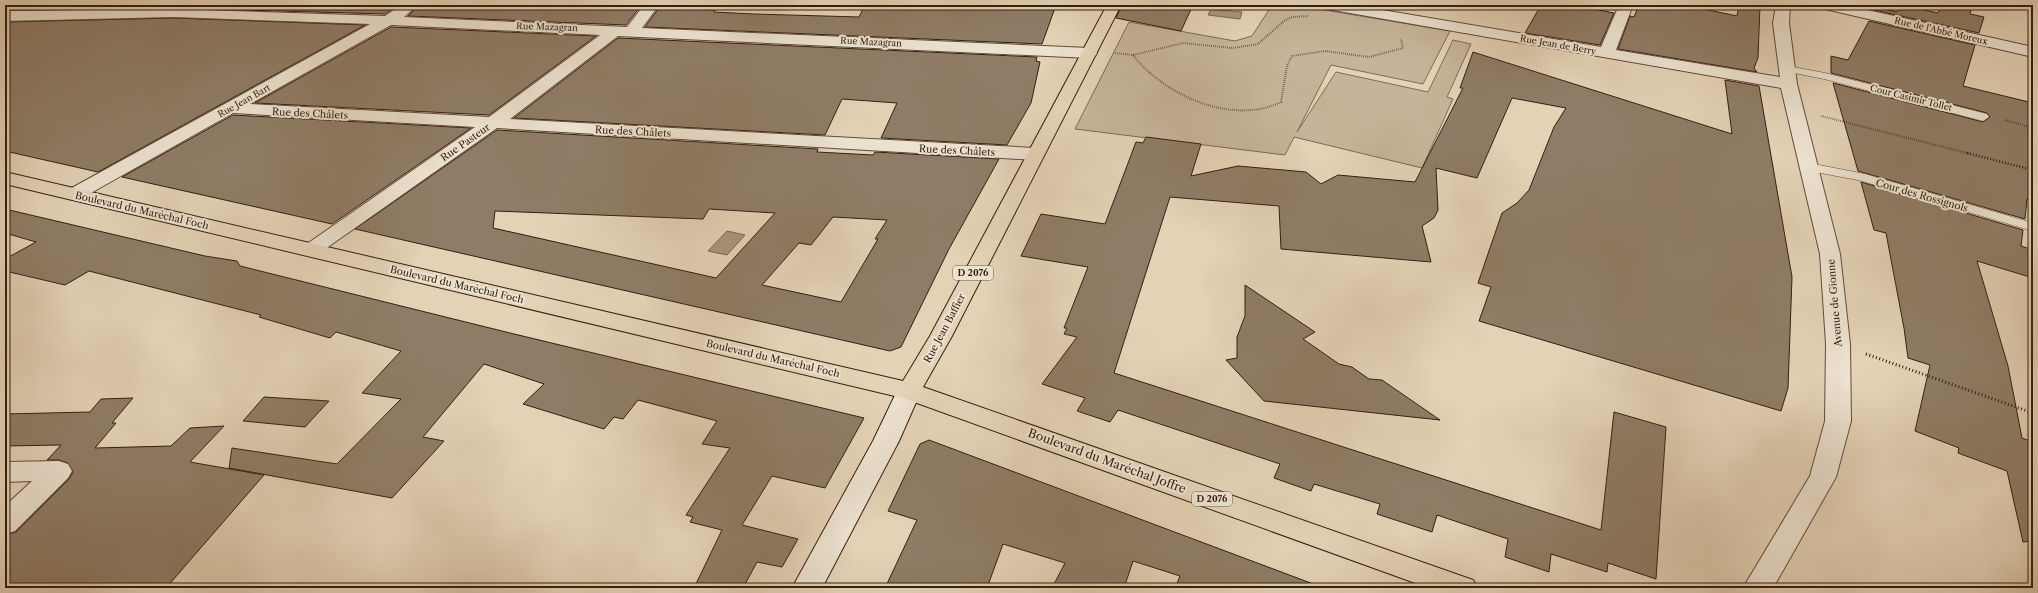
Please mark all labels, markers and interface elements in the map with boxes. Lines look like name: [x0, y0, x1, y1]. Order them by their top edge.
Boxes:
street label: Rue de l'Abbé Moreux: [1893, 14, 1990, 47]
street label: Rue Mazagran: [516, 20, 578, 33]
street label: Rue Jean de Berry: [1519, 32, 1598, 57]
street label: Rue Mazagran: [840, 34, 902, 49]
street label: Rue Jean Bart: [216, 81, 273, 120]
street label: Cour Casimir Tollet: [1869, 82, 1954, 113]
street label: Rue des Châlets: [272, 105, 348, 122]
street label: Rue Pasteur: [438, 120, 493, 164]
street label: Rue des Châlets: [595, 123, 671, 140]
street label: Rue des Châlets: [919, 142, 995, 159]
street label: Cour des Rossignols: [1874, 176, 1970, 215]
street label: Boulevard du Maréchal Foch: [74, 189, 211, 232]
street label: Avenue de Gionne: [1824, 258, 1845, 348]
street label: Boulevard du Maréchal Foch: [389, 263, 526, 306]
road number: D 2076: [953, 266, 993, 280]
street label: Rue Jean Baffier: [921, 291, 969, 365]
street label: Boulevard du Maréchal Foch: [705, 337, 842, 380]
street label: Boulevard du Maréchal Joffre: [1026, 425, 1189, 496]
road number: D 2076: [1192, 492, 1232, 506]

